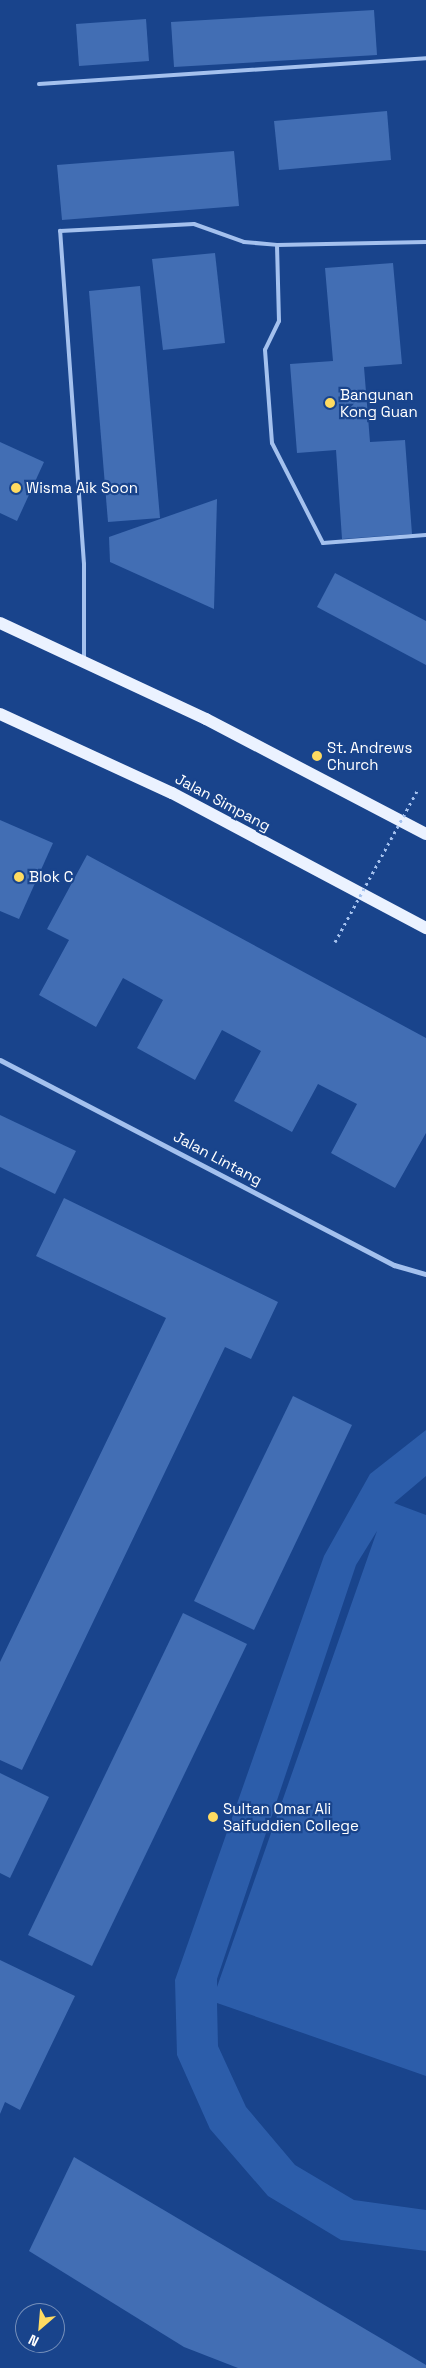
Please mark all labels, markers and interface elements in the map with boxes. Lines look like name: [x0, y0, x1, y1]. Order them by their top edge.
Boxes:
place label: Bangunan Kong Guan: [340, 385, 418, 420]
marker: Bangunan Kong Guan: [324, 397, 336, 409]
place label: Wisma Aik Soon: [26, 479, 138, 497]
marker: Wisma Aik Soon: [10, 482, 22, 494]
place label: St. Andrews Church: [327, 738, 413, 773]
marker: St. Andrews Church: [311, 750, 323, 762]
street label: Jalan Simpang: [172, 769, 274, 835]
place label: Blok C: [29, 868, 73, 886]
marker: Blok C: [13, 871, 25, 883]
street label: Jalan Lintang: [171, 1127, 265, 1189]
place label: Sultan Omar Ali Saifuddien College: [223, 1799, 359, 1834]
marker: Sultan Omar Ali Saifuddien College: [207, 1811, 219, 1823]
north arrow: [15, 2303, 65, 2353]
text: N: [25, 2330, 42, 2351]

